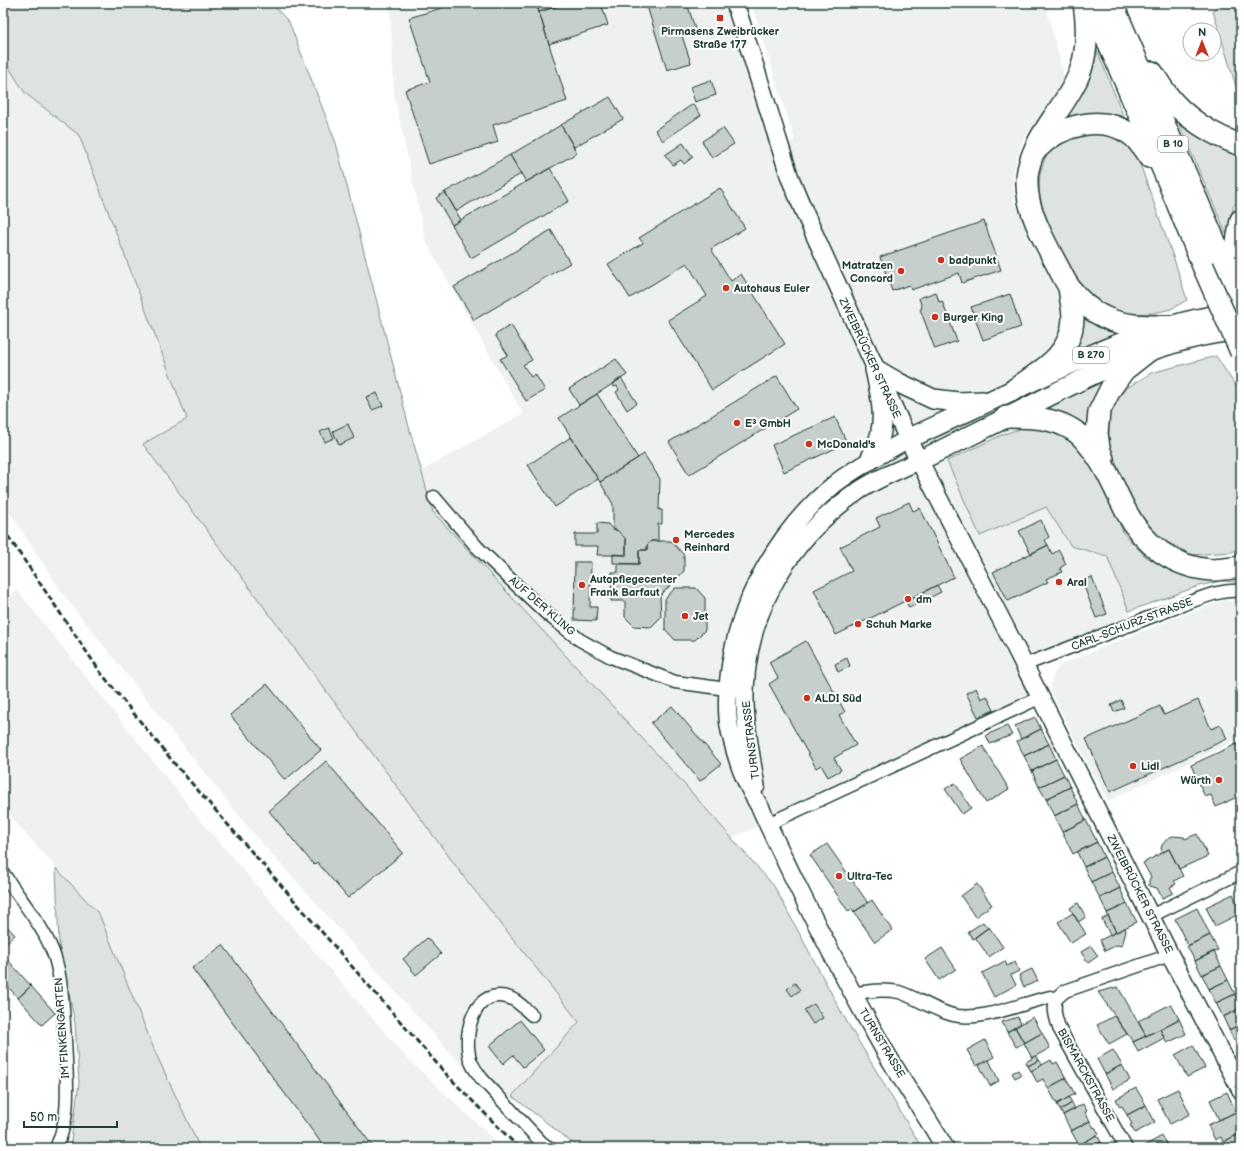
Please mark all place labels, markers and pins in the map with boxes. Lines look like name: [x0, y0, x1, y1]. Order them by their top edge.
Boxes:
marker: Pirmasens Zweibrücker Straße 177: [715, 13, 725, 23]
place label: Pirmasens Zweibrücker Straße 177: [661, 25, 780, 51]
place label: badpunkt: [949, 254, 997, 267]
marker: badpunkt: [936, 255, 946, 265]
place label: Matratzen Concord: [842, 259, 893, 285]
marker: Matratzen Concord: [896, 266, 906, 276]
place label: Autohaus Euler: [733, 282, 811, 295]
marker: Autohaus Euler: [721, 283, 731, 293]
place label: Burger King: [943, 311, 1003, 324]
marker: Burger King: [930, 312, 940, 322]
place label: E³ GmbH: [745, 417, 791, 430]
marker: E³ GmbH: [732, 418, 742, 428]
place label: McDonald's: [817, 438, 876, 451]
marker: McDonald's: [804, 439, 814, 449]
place label: Mercedes Reinhard: [684, 528, 735, 554]
marker: Mercedes Reinhard: [671, 535, 681, 545]
place label: Autopflegecenter Frank Barfaut: [589, 573, 677, 599]
place label: Aral: [1066, 576, 1087, 589]
marker: Aral: [1054, 577, 1064, 587]
marker: Autopflegecenter Frank Barfaut: [577, 580, 587, 590]
place label: dm: [916, 593, 932, 606]
marker: dm: [903, 594, 913, 604]
place label: Jet: [693, 610, 709, 623]
marker: Jet: [680, 611, 690, 621]
place label: Schuh Marke: [866, 618, 932, 631]
marker: Schuh Marke: [853, 619, 863, 629]
place label: ALDI Süd: [814, 692, 862, 705]
marker: ALDI Süd: [802, 693, 812, 703]
place label: Lidl: [1141, 760, 1159, 773]
marker: Lidl: [1128, 761, 1138, 771]
place label: Würth: [1181, 774, 1211, 787]
marker: Würth: [1214, 775, 1224, 785]
place label: Ultra-Tec: [847, 870, 893, 883]
marker: Ultra-Tec: [834, 871, 844, 881]

